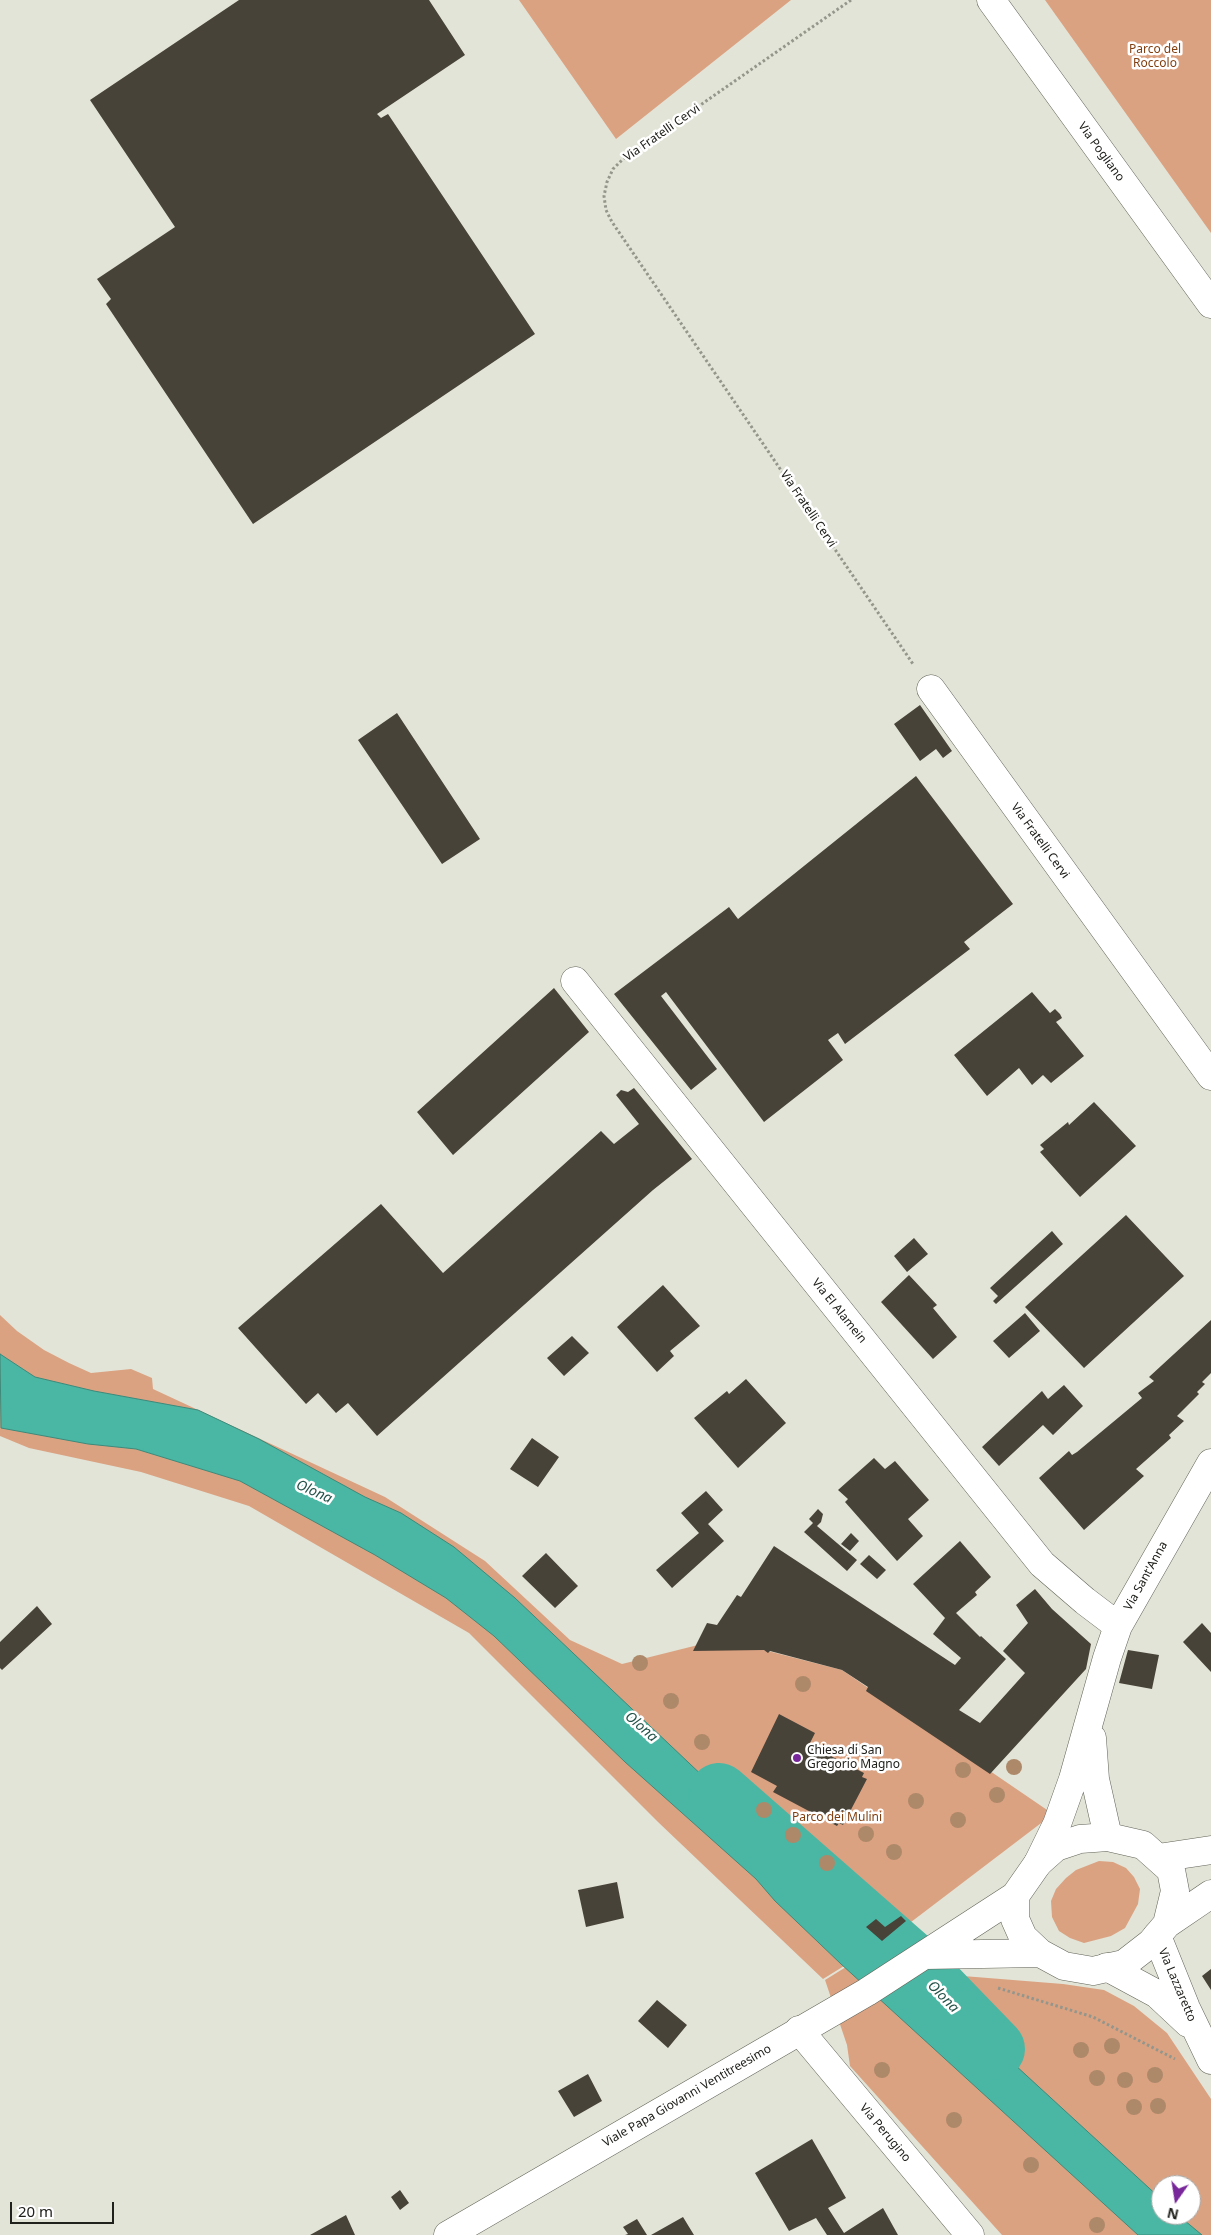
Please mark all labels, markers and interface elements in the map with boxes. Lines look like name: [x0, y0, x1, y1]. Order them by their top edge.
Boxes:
park label: Parco del Roccolo: [1129, 43, 1181, 71]
street label: Via Fratelli Cervi: [621, 101, 703, 165]
street label: Via Pogliano: [1075, 120, 1127, 184]
street label: Via Fratelli Cervi: [777, 468, 839, 550]
street label: Via Fratelli Cervi: [1008, 800, 1072, 882]
street label: Via El Alamein: [809, 1276, 869, 1346]
water label: Olona: [293, 1477, 335, 1507]
street label: Via Sant'Anna: [1121, 1539, 1171, 1613]
water label: Olona: [621, 1708, 661, 1746]
place label: Chiesa di San Gregorio Magno: [807, 1744, 900, 1772]
marker: Chiesa di San Gregorio Magno: [791, 1752, 803, 1764]
park label: Parco dei Mulini: [792, 1811, 882, 1825]
street label: Via Lazzaretto: [1155, 1946, 1199, 2024]
water label: Olona: [924, 1978, 962, 2016]
street label: Viale Papa Giovanni Ventitreesimo: [600, 2042, 774, 2150]
street label: Via Perugino: [856, 2101, 914, 2165]
north arrow: [1151, 2175, 1201, 2225]
scale bar: [12, 2192, 116, 2224]
text: 20 m: [18, 2201, 53, 2221]
text: N: [1165, 2204, 1180, 2225]

